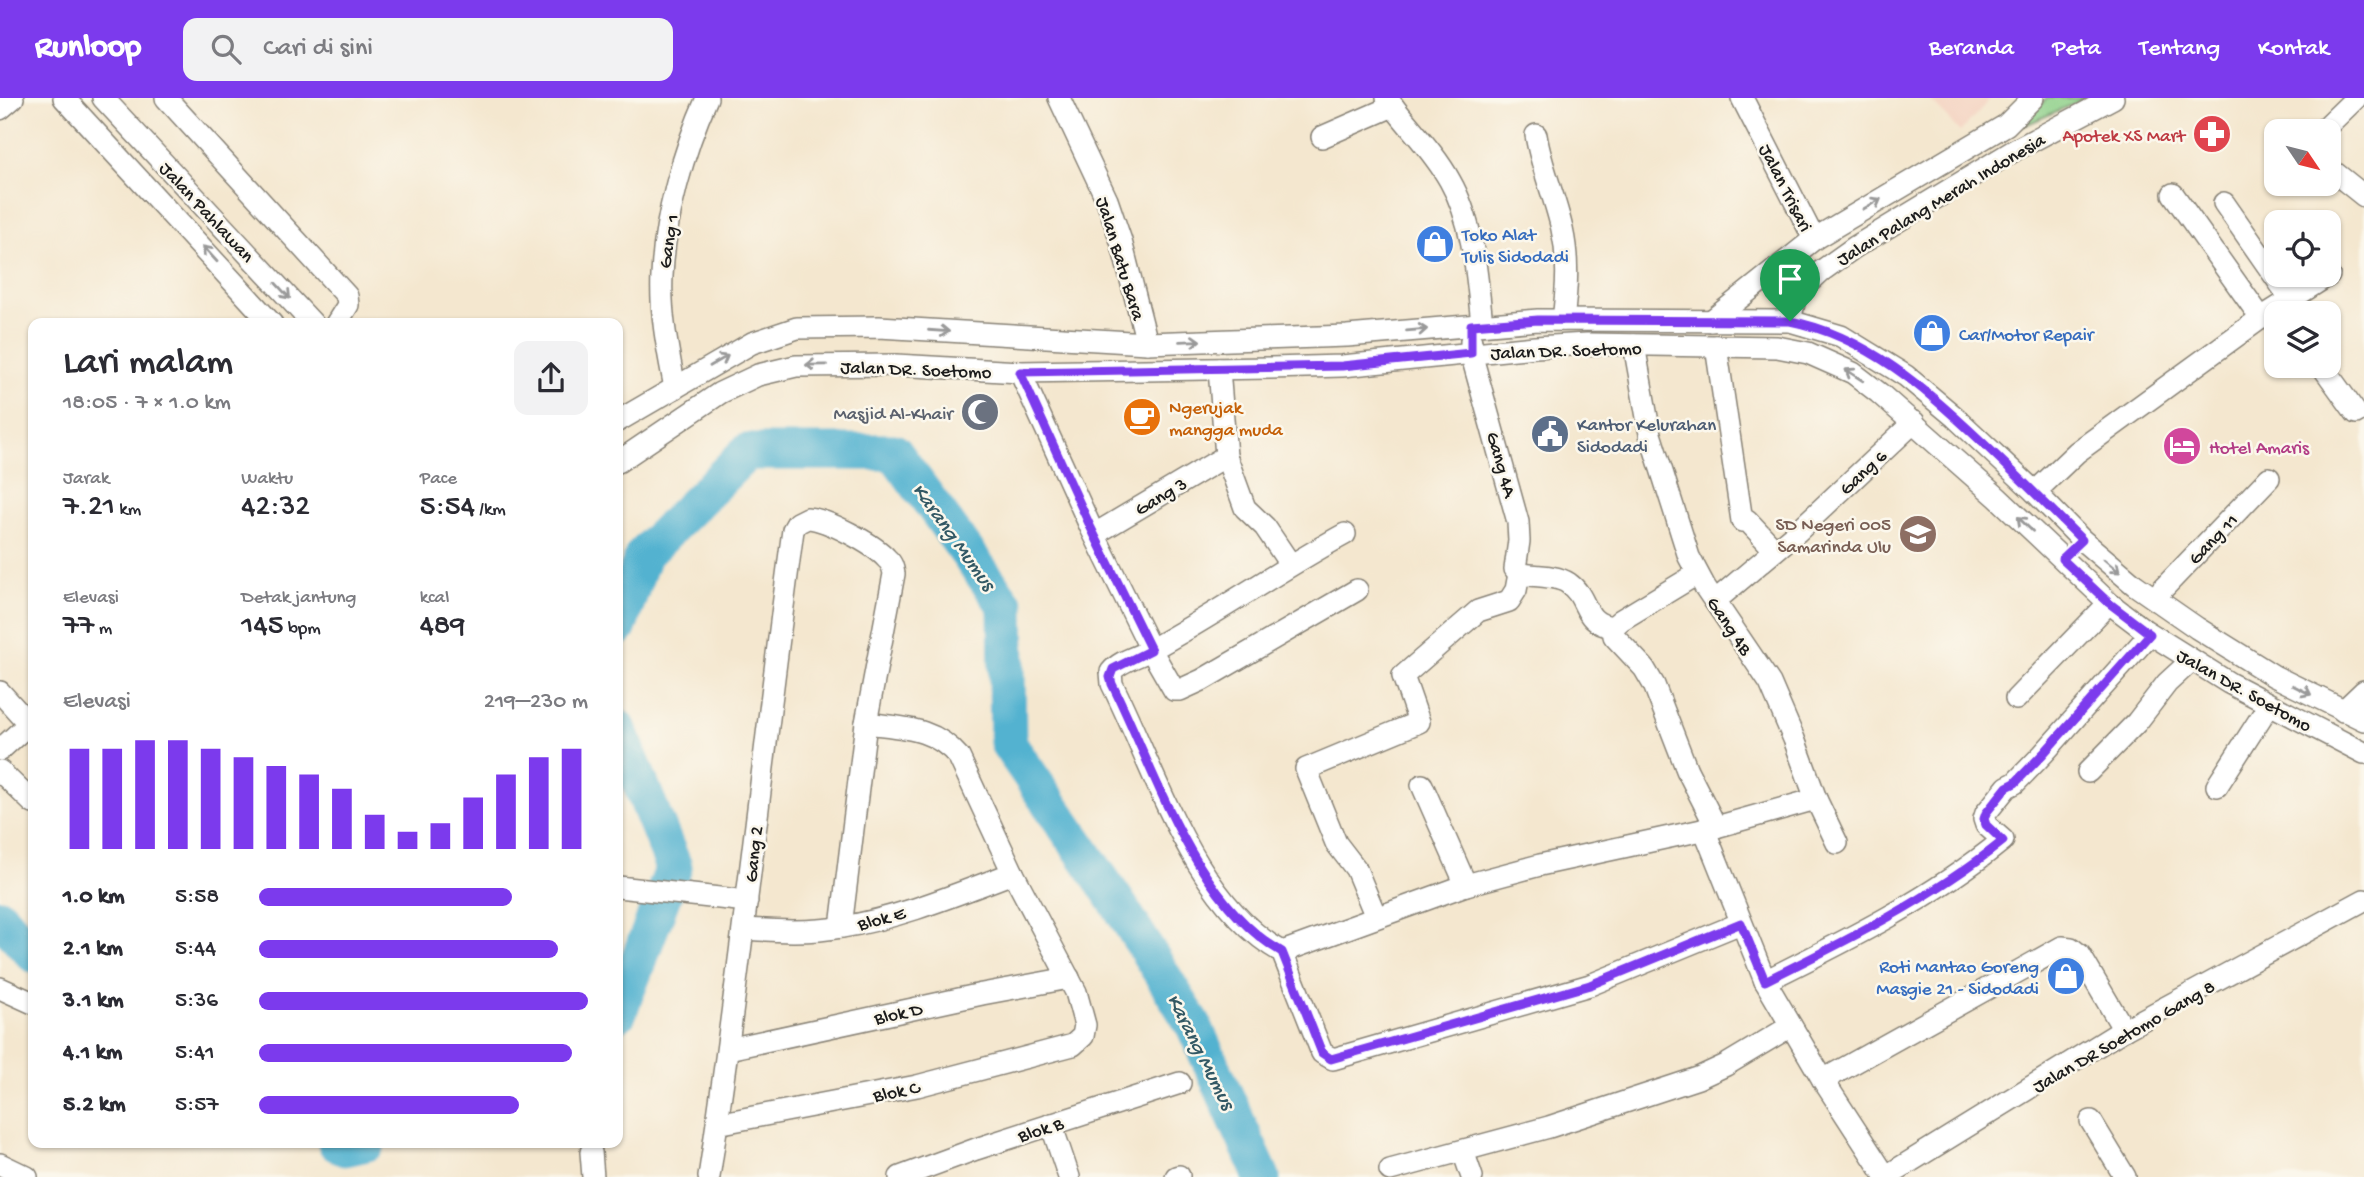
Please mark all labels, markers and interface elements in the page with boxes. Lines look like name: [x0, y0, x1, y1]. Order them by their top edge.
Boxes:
search box: [183, 18, 673, 81]
text: Runloop: [35, 30, 141, 68]
icon: search: [207, 30, 245, 68]
text: Cari di sini: [263, 34, 373, 65]
text: Beranda: [1929, 35, 2014, 64]
text: Peta: [2052, 35, 2101, 64]
text: Tentang: [2139, 35, 2220, 64]
text: Kontak: [2258, 35, 2329, 64]
pharmacy icon: Apotek XS Mart: [2191, 113, 2233, 155]
north arrow: [2264, 119, 2342, 196]
map controls: [2264, 119, 2341, 378]
place label: Apotek XS Mart: [2062, 126, 2187, 149]
street label: Jalan Palang Merah Indonesia: [1833, 129, 2051, 272]
street label: Jalan Trisari: [1752, 141, 1816, 236]
street label: Jalan Pahlawan: [153, 158, 258, 268]
street label: Jalan Batu Bara: [1089, 195, 1149, 325]
one-way arrow: [1862, 197, 1882, 211]
button: locate: [2264, 210, 2341, 287]
street label: Gang 1: [655, 213, 686, 270]
shop icon: Toko Alat Tulis Sidodadi: [1414, 223, 1456, 265]
place label: Toko Alat Tulis Sidodadi: [1461, 225, 1569, 270]
one-way arrow: [202, 246, 218, 264]
pin: [1760, 249, 1820, 321]
icon: arrive: [1771, 260, 1809, 298]
one-way arrow: [274, 282, 291, 299]
button: layers: [2264, 301, 2341, 378]
shop icon: Car/Motor Repair: [1911, 312, 1953, 354]
one-way arrow: [1406, 323, 1428, 336]
one-way arrow: [927, 325, 950, 338]
place label: Car/Motor Repair: [1959, 325, 2096, 348]
one-way arrow: [1179, 334, 1202, 348]
street label: Jalan DR. Soetomo: [1490, 338, 1642, 367]
button: share: [514, 341, 588, 415]
text: Lari malam: [63, 342, 233, 386]
one-way arrow: [708, 354, 728, 368]
street label: Jalan DR. Soetomo: [840, 357, 992, 386]
one-way arrow: [805, 358, 828, 372]
one-way arrow: [1845, 368, 1864, 382]
text: 18:05 · 7 × 1.0 km: [63, 390, 231, 417]
mosque icon: Masjid Al-Khair: [959, 391, 1001, 433]
cafe icon: Ngerujak mangga muda: [1121, 396, 1163, 438]
place label: Ngerujak mangga muda: [1169, 398, 1284, 443]
place label: Masjid Al-Khair: [834, 404, 955, 427]
public building icon: Kantor Kelurahan Sidodadi: [1529, 413, 1571, 455]
place label: Kantor Kelurahan Sidodadi: [1577, 415, 1716, 460]
hotel icon: Hotel Amaris: [2161, 425, 2203, 467]
street label: Gang 4A: [1479, 430, 1520, 502]
place label: Hotel Amaris: [2209, 438, 2310, 461]
street label: Gang 6: [1836, 446, 1893, 501]
text: Jarak: [63, 468, 109, 491]
text: Waktu: [241, 468, 293, 491]
text: Pace: [420, 468, 457, 491]
street label: Gang 3: [1132, 473, 1192, 522]
water label: Karang Mumus: [905, 480, 1001, 598]
text: 7.21: [63, 491, 115, 526]
text: 42:32: [241, 491, 310, 526]
text: 5:54: [420, 491, 475, 526]
text: km: [115, 499, 141, 522]
text: /km: [475, 499, 506, 522]
street label: Gang 11: [2185, 510, 2244, 571]
school or university icon: SD Negeri 005 Samarinda Ulu: [1897, 513, 1939, 555]
place label: SD Negeri 005 Samarinda Ulu: [1776, 515, 1891, 560]
one-way arrow: [2017, 516, 2034, 533]
one-way arrow: [2103, 558, 2121, 574]
text: Elevasi: [63, 587, 119, 610]
text: Detak jantung: [241, 587, 356, 610]
text: kcal: [420, 587, 449, 610]
street label: Gang 4B: [1700, 593, 1757, 662]
text: 77: [63, 610, 94, 645]
text: 145: [241, 610, 283, 645]
text: 489: [420, 610, 465, 645]
text: m: [94, 618, 112, 641]
text: bpm: [283, 618, 321, 641]
street label: Jalan DR. Soetomo: [2172, 645, 2315, 739]
one-way arrow: [2291, 683, 2312, 697]
text: Elevasi: [63, 689, 131, 716]
text: 219–230 m: [484, 689, 588, 716]
street label: Gang 2: [741, 825, 770, 884]
text: 1.0 km: [63, 884, 125, 911]
text: 5:58: [175, 884, 219, 911]
street label: Blok E: [855, 903, 909, 938]
text: 2.1 km: [63, 936, 123, 963]
text: 5:44: [175, 936, 216, 963]
shop icon: Roti Mantao Goreng Masgie 21 - Sidodadi: [2045, 955, 2087, 997]
place label: Roti Mantao Goreng Masgie 21 - Sidodadi: [1876, 957, 2039, 1002]
street label: Jalan DR Soetomo Gang 8: [2029, 976, 2220, 1100]
text: 3.1 km: [63, 988, 123, 1015]
text: 5:36: [175, 988, 218, 1015]
water label: Karang Mumus: [1159, 991, 1240, 1116]
street label: Blok D: [871, 999, 926, 1032]
text: 4.1 km: [63, 1040, 122, 1067]
text: 5:41: [175, 1040, 215, 1067]
street label: Blok C: [870, 1077, 924, 1109]
text: 5.2 km: [63, 1092, 126, 1119]
text: 5:57: [175, 1092, 218, 1119]
street label: Blok B: [1014, 1113, 1068, 1150]

